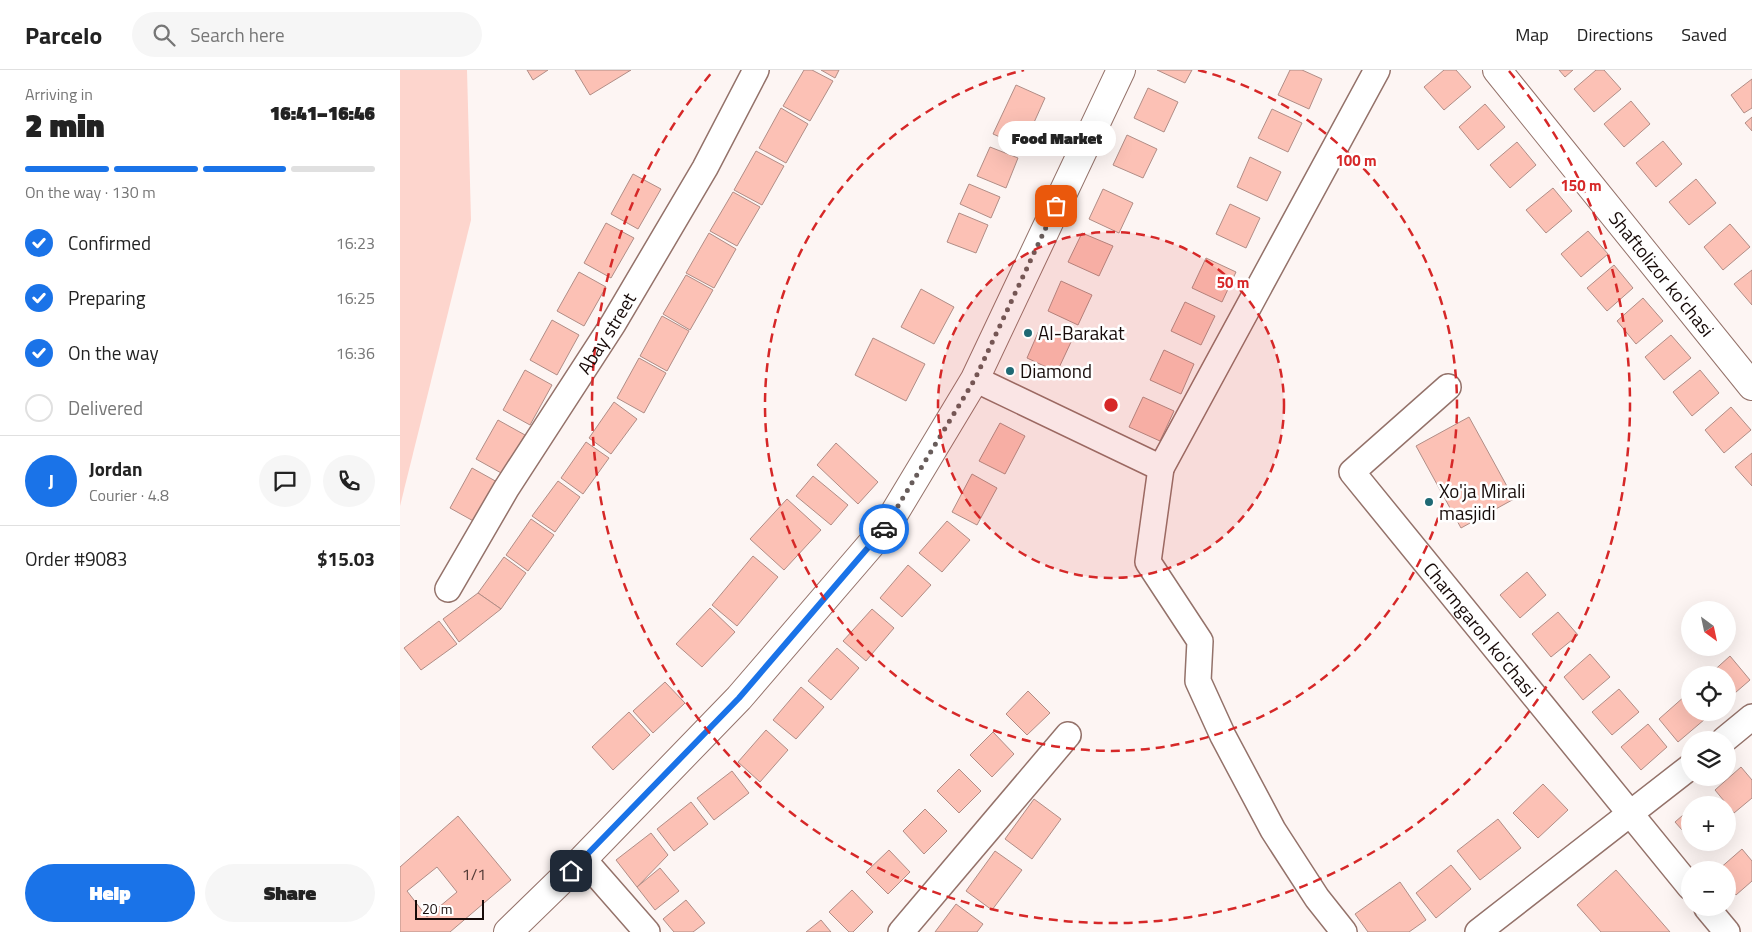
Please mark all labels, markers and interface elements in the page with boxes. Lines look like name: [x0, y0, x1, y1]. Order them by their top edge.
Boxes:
search box: [132, 12, 482, 57]
text: Parcelo: [25, 17, 102, 53]
text: Search here: [190, 20, 285, 49]
icon: search: [150, 21, 178, 49]
text: Map: [1515, 21, 1549, 48]
text: Directions: [1577, 21, 1653, 48]
text: Saved: [1681, 21, 1727, 48]
text: Arriving in: [25, 82, 93, 106]
text: 16:41–16:46: [270, 98, 375, 127]
text: 2 min: [25, 101, 105, 149]
callout: Food Market: [997, 121, 1115, 156]
text: Food Market: [1012, 126, 1102, 150]
text: 100 m: [1335, 149, 1377, 172]
text: 150 m: [1560, 174, 1602, 197]
text: On the way · 130 m: [25, 180, 156, 204]
pin: [1035, 185, 1077, 227]
icon: bag: [1042, 192, 1070, 220]
street label: Shaftolizor ko'chasi: [1602, 204, 1722, 343]
text: Confirmed: [68, 228, 151, 257]
icon: check: [25, 229, 53, 257]
text: 16:23: [336, 231, 375, 255]
text: 50 m: [1217, 271, 1249, 294]
text: Preparing: [68, 283, 145, 312]
icon: check: [25, 284, 53, 312]
text: 16:25: [336, 286, 375, 310]
street label: Abay street: [569, 286, 643, 380]
place label: Al-Barakat: [1038, 318, 1125, 347]
marker: Al-Barakat: [1022, 327, 1034, 339]
text: On the way: [68, 338, 159, 367]
icon: check: [25, 339, 53, 367]
text: 16:36: [336, 341, 375, 365]
place label: Diamond: [1020, 356, 1092, 385]
marker: Diamond: [1004, 365, 1016, 377]
text: Delivered: [68, 393, 143, 422]
centre of rings: [1102, 396, 1120, 414]
text: Jordan: [89, 454, 142, 483]
button: chat: [259, 455, 311, 507]
button: phone: [323, 455, 375, 507]
text: J: [48, 466, 54, 495]
place label: Xo'ja Mirali masjidi: [1439, 476, 1526, 527]
text: Courier · 4.8: [89, 483, 169, 507]
marker: Xo'ja Mirali masjidi: [1423, 496, 1435, 508]
courier: [859, 504, 909, 554]
icon: car: [870, 515, 898, 543]
text: Order #9083: [25, 544, 127, 573]
text: $15.03: [317, 544, 375, 573]
street label: Charmgaron ko'chasi: [1417, 555, 1544, 702]
north arrow: [1681, 601, 1736, 656]
map controls: [1681, 601, 1736, 916]
button: locate: [1681, 666, 1736, 721]
button: layers: [1681, 731, 1736, 786]
button: +: [1681, 796, 1736, 851]
pin: [550, 850, 592, 892]
icon: home: [557, 857, 585, 885]
button: −: [1681, 861, 1736, 916]
house number: 1/1: [462, 862, 486, 886]
button: Help: [25, 864, 195, 922]
button: Share: [205, 864, 375, 922]
scale bar: [415, 897, 484, 920]
text: 20 m: [422, 898, 452, 919]

